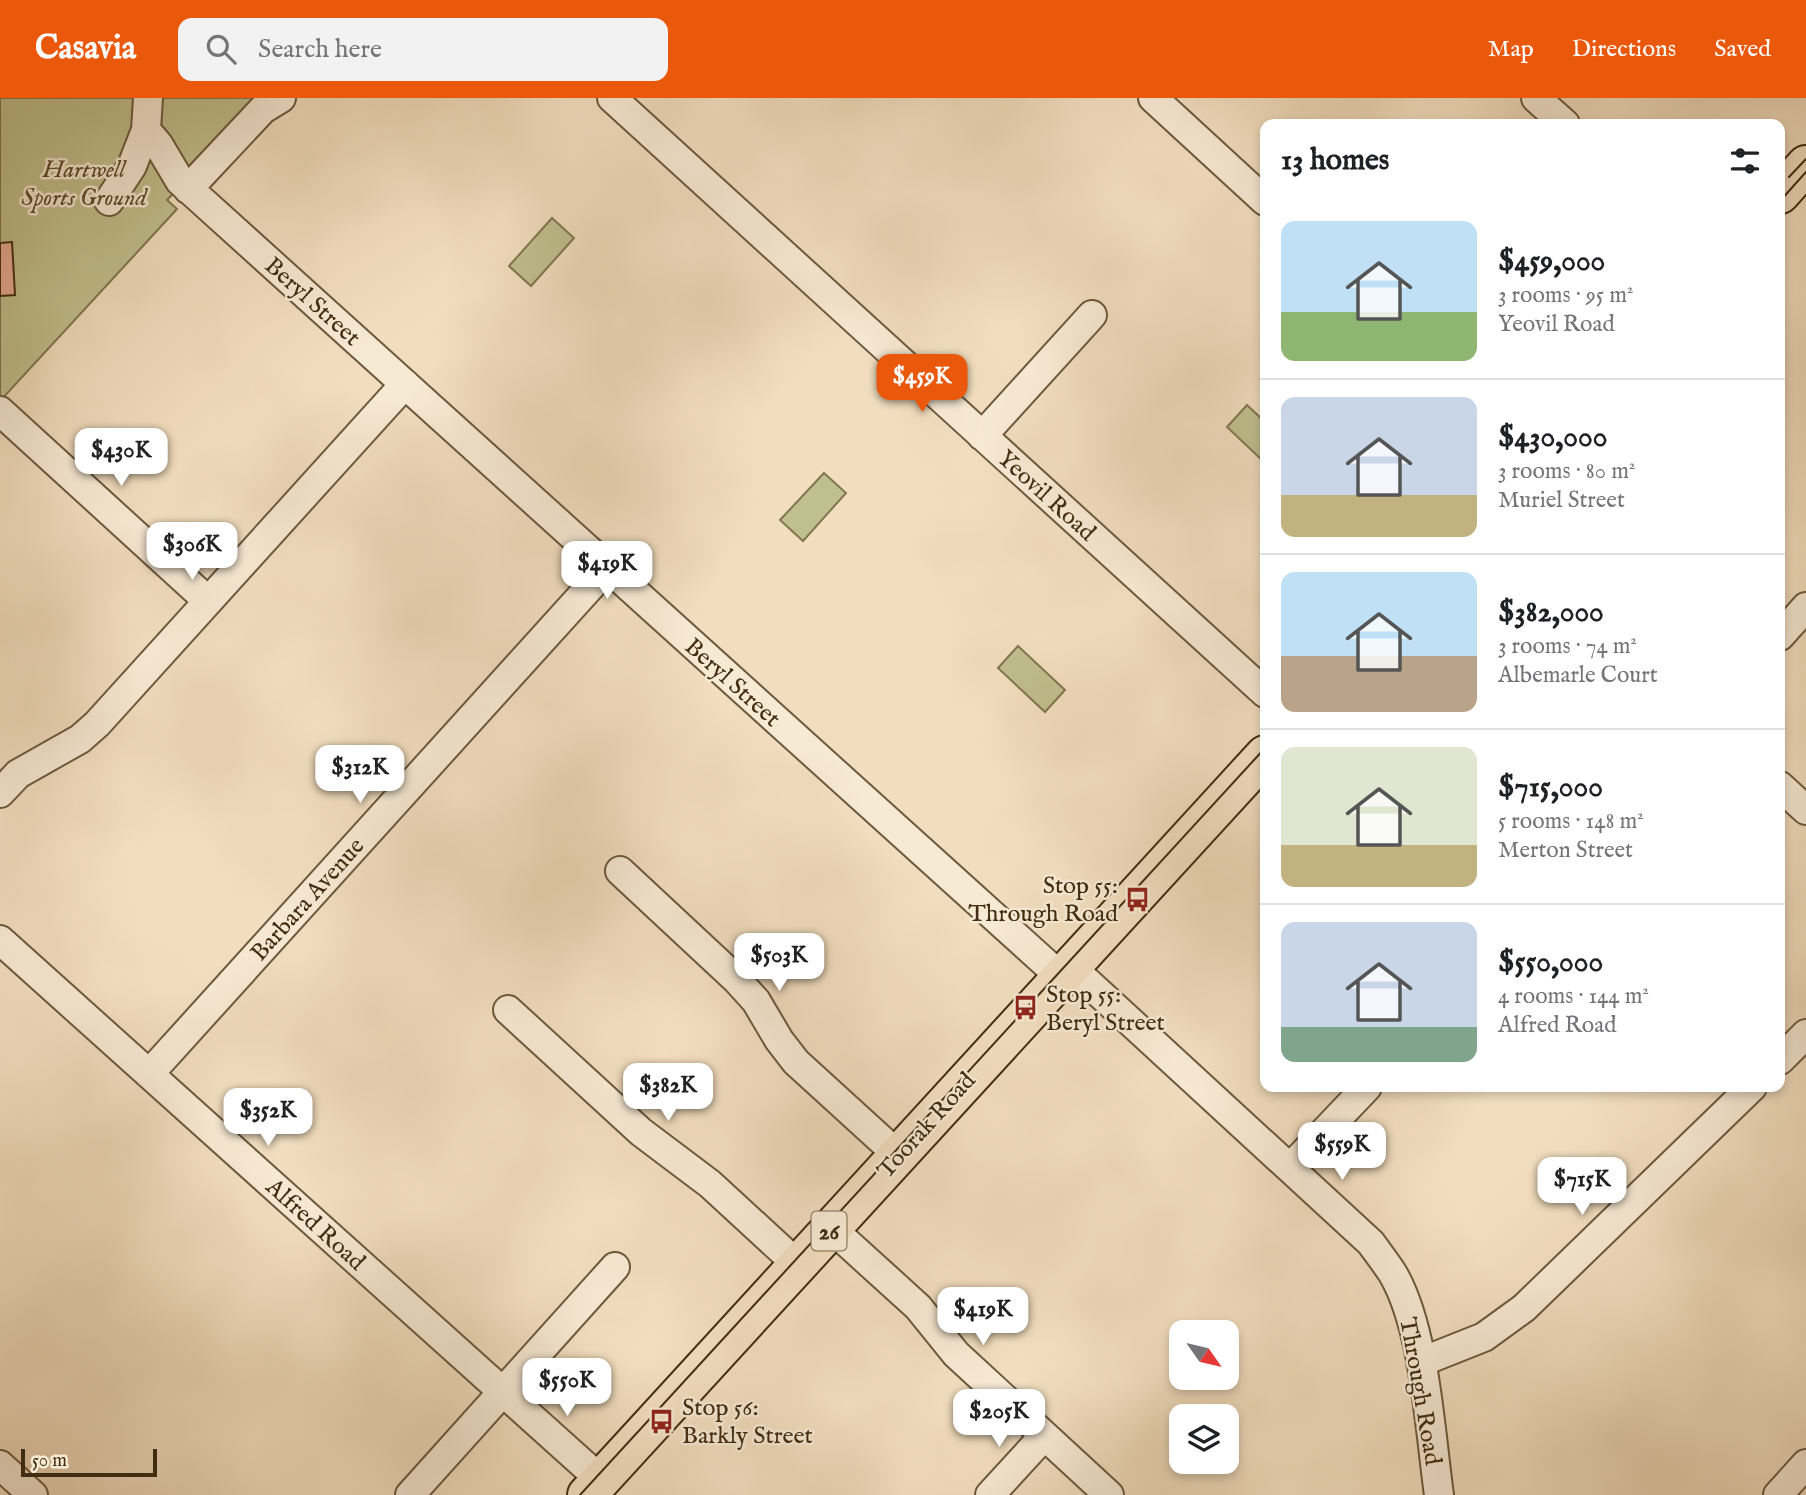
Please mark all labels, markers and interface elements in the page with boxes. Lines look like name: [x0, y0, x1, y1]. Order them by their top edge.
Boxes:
search box: [178, 18, 668, 81]
text: Casavia: [35, 28, 136, 70]
icon: search: [202, 30, 240, 68]
text: Search here: [258, 33, 382, 66]
text: Map: [1488, 34, 1534, 65]
text: Directions: [1572, 34, 1676, 65]
text: Saved: [1714, 34, 1771, 65]
text: 13 homes: [1281, 142, 1389, 180]
icon: filters: [1726, 142, 1764, 180]
park label: Hartwell Sports Ground: [21, 155, 148, 214]
text: $459,000: [1498, 243, 1605, 281]
icon: home: [1337, 249, 1421, 333]
street label: Beryl Street: [258, 251, 366, 353]
text: 3 rooms · 95 m²: [1498, 281, 1633, 310]
text: Yeovil Road: [1498, 310, 1615, 339]
pin: $459K: [873, 354, 971, 414]
text: $459K: [893, 362, 951, 391]
text: $430,000: [1498, 419, 1607, 457]
icon: home: [1337, 425, 1421, 509]
pin: $430K: [72, 428, 170, 488]
text: $430K: [91, 436, 151, 465]
street label: Yeovil Road: [990, 444, 1102, 549]
text: 3 rooms · 80 m²: [1498, 457, 1635, 486]
text: Muriel Street: [1498, 486, 1625, 515]
pin: $306K: [143, 522, 241, 582]
text: $306K: [163, 530, 221, 559]
pin: $419K: [558, 542, 656, 601]
text: $419K: [577, 549, 637, 578]
text: $382,000: [1498, 594, 1604, 632]
icon: home: [1337, 600, 1421, 684]
street label: Beryl Street: [678, 632, 786, 734]
text: 3 rooms · 74 m²: [1498, 632, 1637, 661]
text: Albemarle Court: [1498, 661, 1658, 690]
pin: $312K: [311, 746, 409, 805]
text: $312K: [331, 753, 389, 782]
text: $715,000: [1498, 769, 1603, 807]
icon: home: [1337, 775, 1421, 859]
text: 5 rooms · 148 m²: [1498, 807, 1644, 836]
street label: Barbara Avenue: [244, 832, 372, 968]
text: Merton Street: [1498, 836, 1633, 865]
place label: Stop 55: Through Road: [968, 871, 1118, 930]
bus stop icon: Stop 55: Through Road: [1124, 885, 1152, 913]
pin: $503K: [730, 934, 828, 993]
text: $503K: [750, 941, 808, 970]
text: $550,000: [1498, 944, 1603, 982]
icon: home: [1337, 950, 1421, 1034]
place label: Stop 55: Beryl Street: [1046, 980, 1165, 1039]
text: 4 rooms · 144 m²: [1498, 982, 1649, 1011]
bus stop icon: Stop 55: Beryl Street: [1012, 994, 1040, 1022]
text: Alfred Road: [1498, 1011, 1616, 1040]
pin: $382K: [619, 1063, 717, 1123]
street label: Toorak Road: [871, 1066, 983, 1186]
text: $382K: [639, 1071, 697, 1100]
pin: $352K: [219, 1088, 317, 1148]
text: $352K: [239, 1096, 297, 1125]
pin: $559K: [1293, 1122, 1391, 1182]
text: $559K: [1314, 1130, 1370, 1159]
pin: $715K: [1533, 1158, 1631, 1217]
text: $715K: [1553, 1165, 1611, 1194]
street label: Alfred Road: [258, 1172, 371, 1278]
road number: 26: [812, 1212, 846, 1250]
pin: $419K: [934, 1288, 1032, 1347]
text: $419K: [953, 1295, 1013, 1324]
street label: Through Road: [1391, 1315, 1448, 1468]
north arrow: [1169, 1320, 1239, 1390]
map controls: [1169, 1320, 1239, 1474]
pin: $550K: [518, 1358, 616, 1418]
text: $550K: [538, 1366, 596, 1395]
pin: $205K: [950, 1390, 1048, 1449]
place label: Stop 56: Barkly Street: [682, 1393, 813, 1452]
text: $205K: [969, 1397, 1029, 1426]
button: layers: [1169, 1404, 1239, 1474]
bus stop icon: Stop 56: Barkly Street: [648, 1407, 676, 1435]
scale bar: [21, 1446, 158, 1478]
text: 50 m: [32, 1449, 67, 1473]

